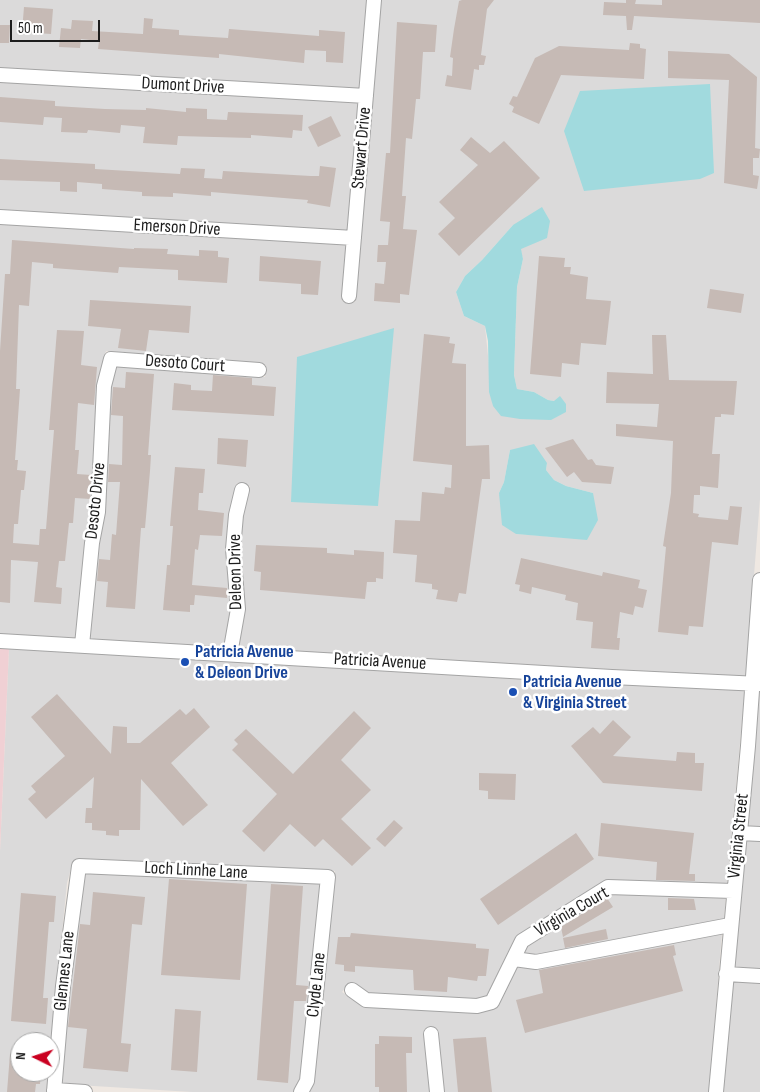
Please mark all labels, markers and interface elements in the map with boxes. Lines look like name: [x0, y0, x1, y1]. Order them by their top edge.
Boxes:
scale bar: [12, 10, 102, 42]
text: 50 m: [18, 19, 43, 38]
street label: Dumont Drive: [141, 73, 225, 99]
street label: Stewart Drive: [348, 106, 376, 190]
street label: Emerson Drive: [133, 215, 221, 241]
street label: Desoto Court: [144, 350, 226, 378]
street label: Desoto Drive: [81, 462, 111, 540]
street label: Deleon Drive: [225, 534, 247, 610]
place label: Patricia Avenue & Deleon Drive: [195, 641, 294, 684]
street label: Patricia Avenue: [333, 649, 427, 675]
marker: Patricia Avenue & Deleon Drive: [179, 656, 191, 668]
place label: Patricia Avenue & Virginia Street: [523, 671, 627, 714]
marker: Patricia Avenue & Virginia Street: [507, 686, 519, 698]
street label: Virginia Street: [724, 792, 754, 880]
street label: Loch Linnhe Lane: [144, 858, 248, 884]
street label: Virginia Court: [531, 882, 613, 942]
street label: Glennes Lane: [50, 930, 80, 1012]
street label: Clyde Lane: [303, 952, 331, 1018]
north arrow: [10, 1032, 60, 1082]
text: N: [12, 1052, 29, 1060]

